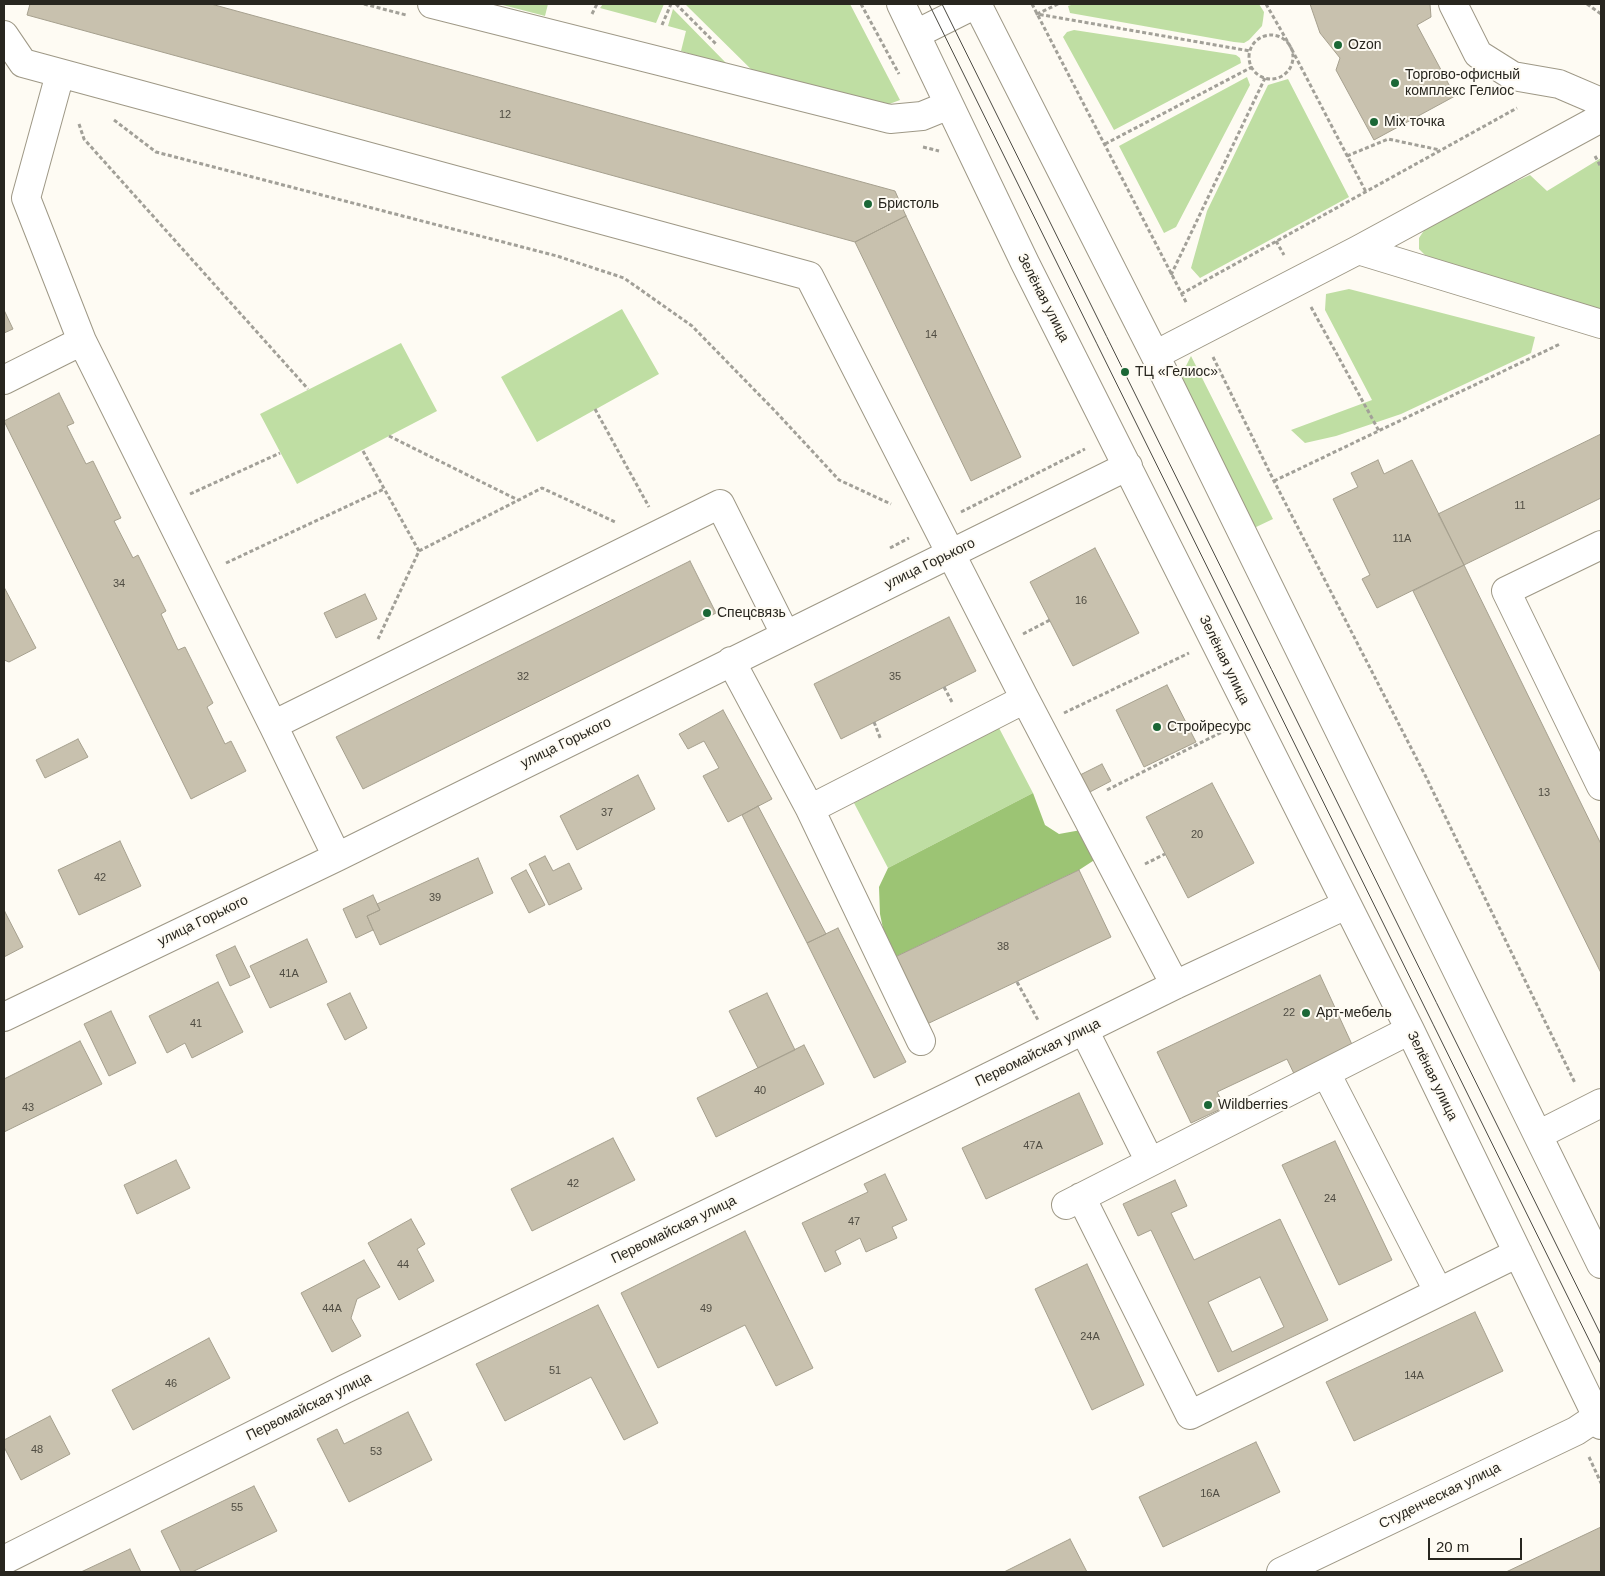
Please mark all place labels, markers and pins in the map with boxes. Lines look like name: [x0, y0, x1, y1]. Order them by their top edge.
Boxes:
place label: Ozon: [1348, 37, 1381, 53]
marker: Ozon: [1332, 39, 1344, 51]
place label: Торгово-офисный комплекс Гелиос: [1405, 67, 1520, 100]
marker: Торгово-офисный комплекс Гелиос: [1389, 77, 1401, 89]
place label: Mix точка: [1384, 114, 1445, 130]
marker: Mix точка: [1368, 116, 1380, 128]
place label: Бристоль: [878, 196, 939, 212]
marker: Бристоль: [862, 198, 874, 210]
place label: ТЦ «Гелиос»: [1135, 364, 1218, 380]
marker: ТЦ «Гелиос»: [1119, 366, 1131, 378]
place label: Спецсвязь: [717, 605, 786, 621]
marker: Спецсвязь: [701, 607, 713, 619]
place label: Стройресурс: [1167, 719, 1251, 735]
marker: Стройресурс: [1151, 721, 1163, 733]
place label: Арт-мебель: [1316, 1005, 1392, 1021]
marker: Арт-мебель: [1300, 1007, 1312, 1019]
place label: Wildberries: [1218, 1097, 1288, 1113]
marker: Wildberries: [1202, 1099, 1214, 1111]

